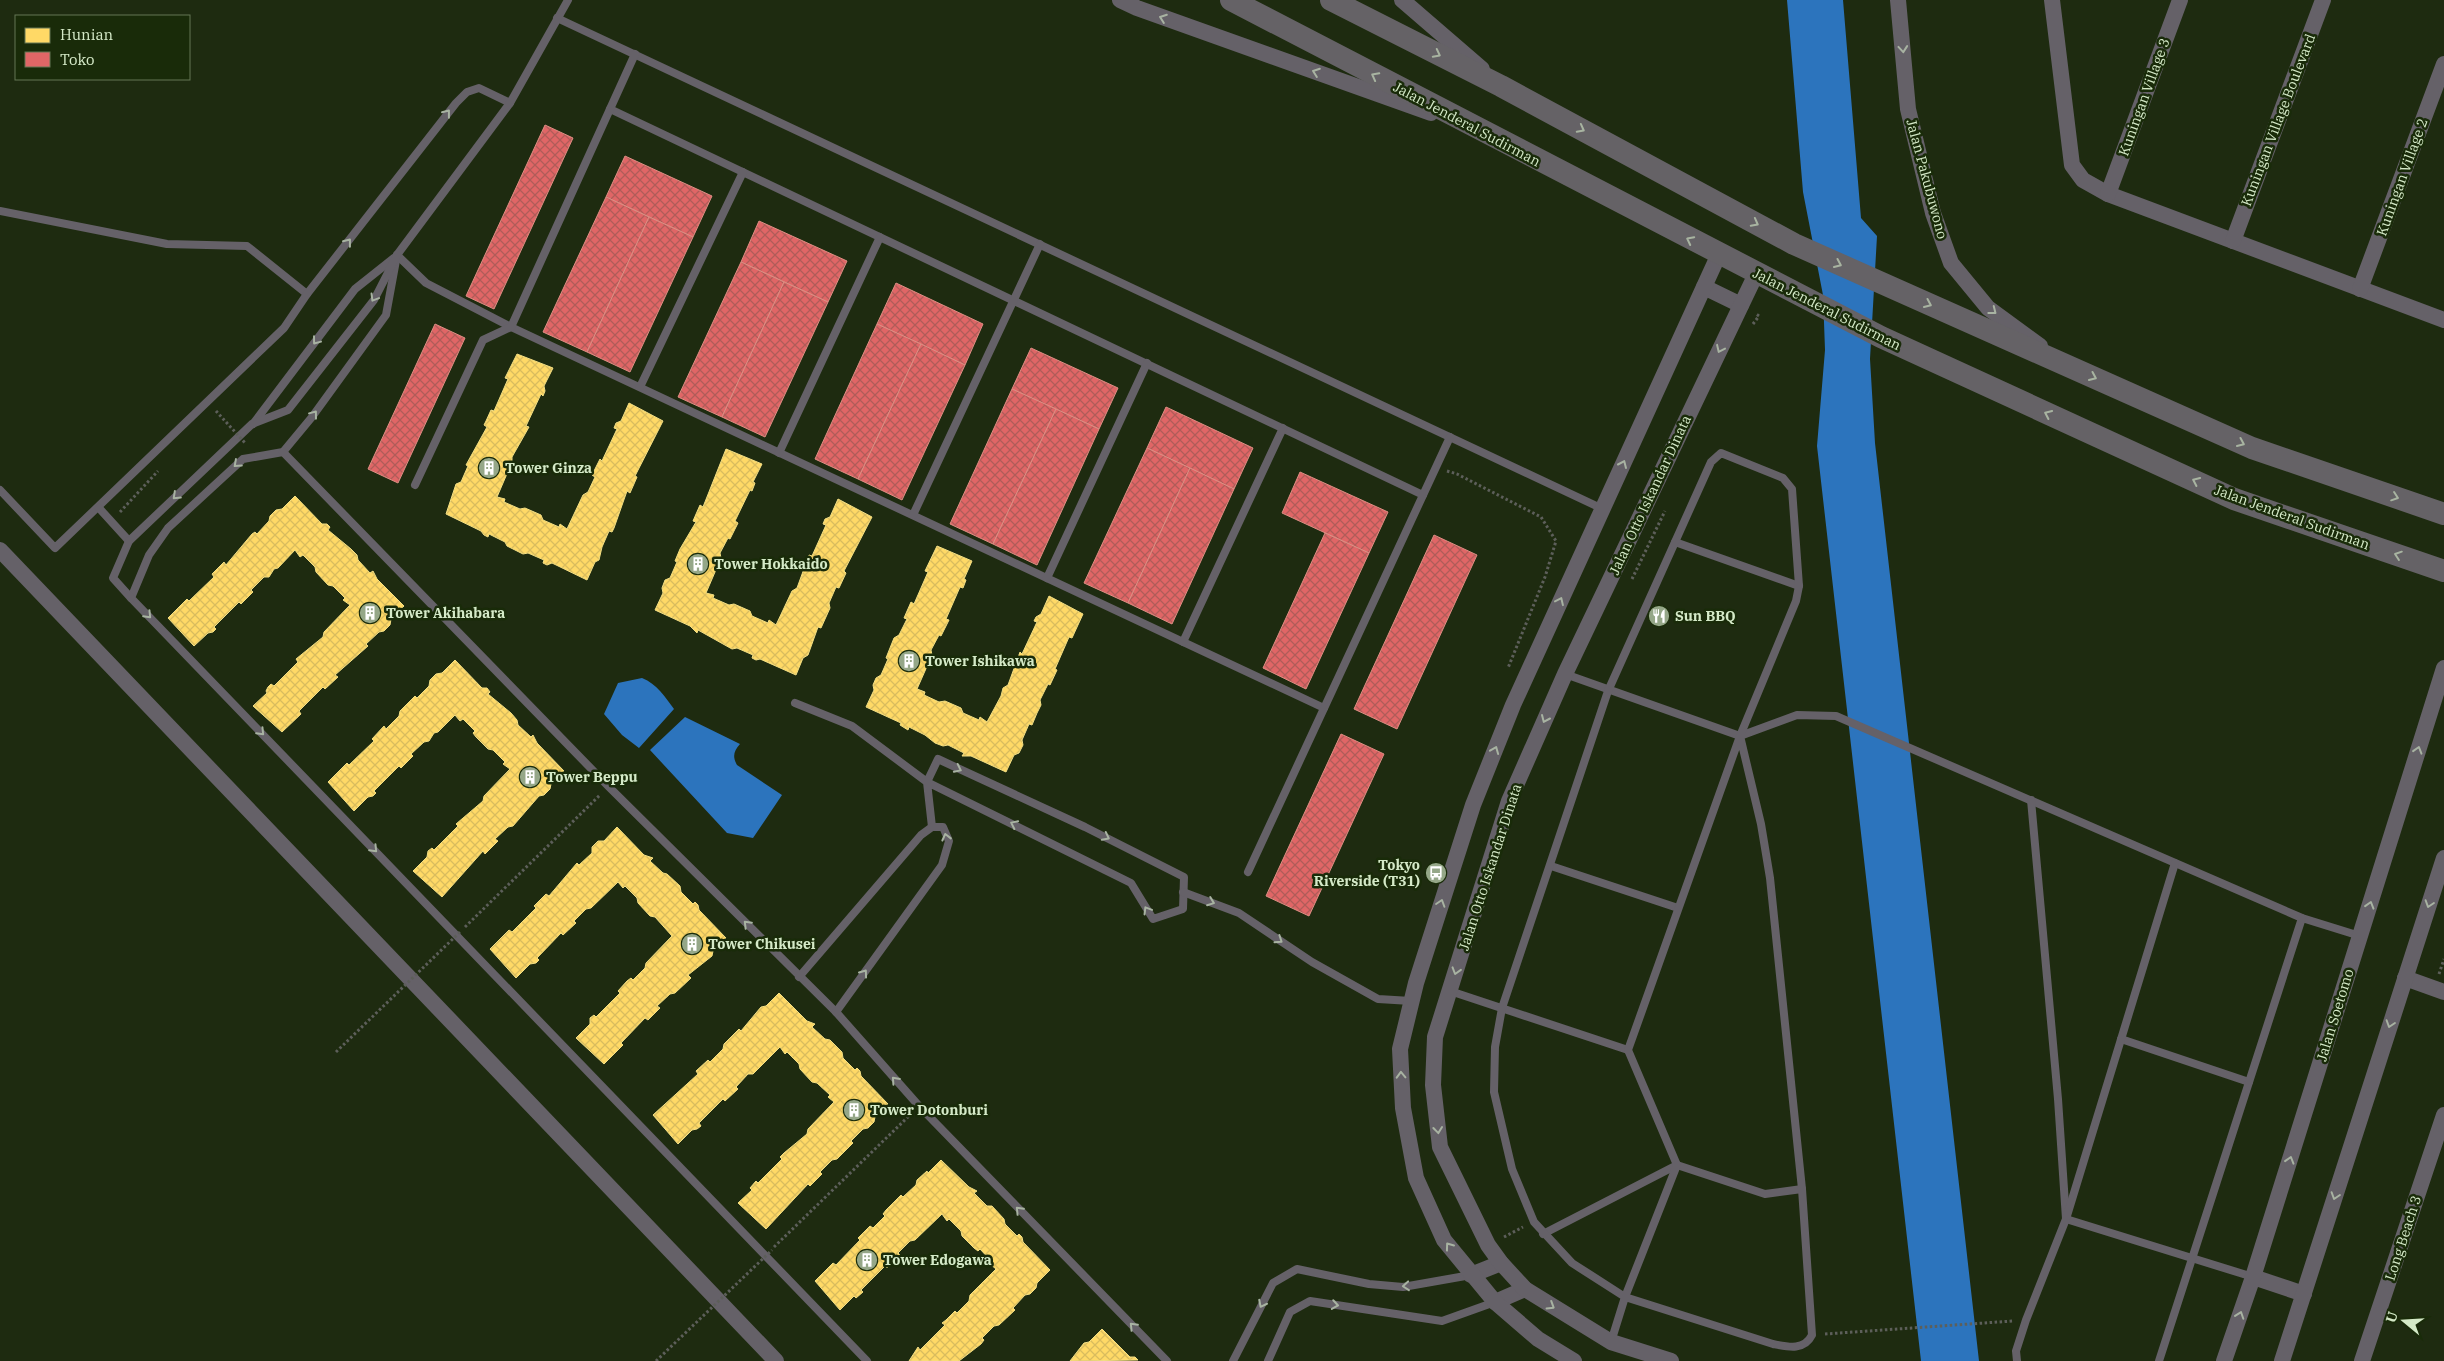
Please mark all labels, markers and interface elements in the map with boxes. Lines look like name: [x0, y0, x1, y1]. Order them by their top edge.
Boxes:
one-way arrow: [1160, 13, 1168, 23]
legend: [15, 15, 190, 80]
text: Hunian: [60, 25, 114, 44]
street label: Kuningan Village Boulevard: [2237, 31, 2319, 209]
street label: Kuningan Village 3: [2114, 36, 2174, 158]
one-way arrow: [1897, 45, 1908, 53]
one-way arrow: [1432, 48, 1441, 58]
text: Toko: [60, 50, 95, 69]
one-way arrow: [1313, 68, 1321, 78]
one-way arrow: [1371, 72, 1380, 82]
street label: Jalan Jenderal Sudirman: [1390, 78, 1544, 170]
one-way arrow: [442, 110, 450, 119]
street label: Kuningan Village 2: [2372, 116, 2432, 238]
street label: Jalan Pakubuwono: [1902, 117, 1952, 241]
one-way arrow: [1576, 123, 1585, 133]
one-way arrow: [1749, 217, 1758, 227]
one-way arrow: [1686, 236, 1695, 246]
one-way arrow: [342, 239, 350, 248]
one-way arrow: [1833, 258, 1842, 269]
street label: Jalan Jenderal Sudirman: [1750, 264, 1904, 354]
one-way arrow: [371, 293, 381, 302]
one-way arrow: [1923, 298, 1932, 308]
one-way arrow: [1987, 306, 1996, 314]
one-way arrow: [313, 335, 321, 344]
one-way arrow: [1715, 344, 1726, 353]
one-way arrow: [2088, 370, 2097, 381]
one-way arrow: [2044, 409, 2053, 420]
one-way arrow: [308, 410, 317, 420]
street label: Jalan Otto Iskandar Dinata: [1605, 412, 1695, 578]
one-way arrow: [2236, 436, 2245, 447]
building icon: Tower Ginza: [477, 456, 501, 480]
one-way arrow: [233, 459, 242, 468]
place label: Tower Ginza: [505, 459, 592, 477]
one-way arrow: [1617, 460, 1627, 469]
one-way arrow: [2192, 477, 2201, 488]
street label: Jalan Jenderal Sudirman: [2212, 480, 2372, 554]
one-way arrow: [172, 490, 181, 499]
one-way arrow: [2390, 491, 2398, 501]
one-way arrow: [2394, 551, 2403, 561]
building icon: Tower Hokkaido: [686, 552, 710, 576]
place label: Tower Hokkaido: [714, 555, 828, 573]
one-way arrow: [1554, 597, 1565, 606]
building icon: Tower Akihabara: [358, 601, 382, 625]
place label: Tower Akihabara: [386, 604, 505, 622]
restaurant icon: Sun BBQ: [1647, 604, 1671, 628]
place label: Sun BBQ: [1675, 607, 1736, 625]
one-way arrow: [142, 610, 151, 619]
building icon: Tower Ishikawa: [897, 649, 921, 673]
place label: Tower Ishikawa: [925, 652, 1035, 670]
one-way arrow: [1541, 714, 1552, 723]
one-way arrow: [255, 727, 264, 736]
one-way arrow: [1489, 746, 1499, 755]
one-way arrow: [2413, 746, 2423, 755]
one-way arrow: [953, 762, 962, 772]
building icon: Tower Beppu: [518, 765, 542, 789]
place label: Tower Beppu: [546, 768, 638, 786]
street label: Jalan Otto Iskandar Dinata: [1455, 781, 1526, 953]
one-way arrow: [1010, 820, 1019, 830]
one-way arrow: [1101, 831, 1110, 841]
one-way arrow: [941, 833, 952, 841]
one-way arrow: [368, 844, 377, 853]
place label: Tokyo Riverside (T31): [1314, 856, 1420, 890]
bus stop icon: Tokyo Riverside (T31): [1424, 861, 1448, 885]
one-way arrow: [1206, 896, 1215, 907]
one-way arrow: [1436, 899, 1446, 908]
one-way arrow: [2425, 900, 2435, 908]
one-way arrow: [2364, 901, 2374, 910]
one-way arrow: [1144, 906, 1154, 915]
one-way arrow: [743, 921, 752, 930]
building icon: Tower Chikusei: [680, 932, 704, 956]
one-way arrow: [1274, 934, 1283, 943]
place label: Tower Chikusei: [708, 935, 816, 953]
one-way arrow: [1452, 966, 1462, 974]
street label: Jalan Soetomo: [2312, 966, 2358, 1063]
one-way arrow: [858, 969, 867, 979]
one-way arrow: [2386, 1020, 2396, 1028]
one-way arrow: [1396, 1071, 1407, 1079]
one-way arrow: [892, 1076, 901, 1085]
building icon: Tower Dotonburi: [842, 1098, 866, 1122]
place label: Tower Dotonburi: [870, 1101, 988, 1119]
one-way arrow: [1432, 1126, 1443, 1134]
one-way arrow: [2284, 1157, 2294, 1165]
one-way arrow: [2331, 1191, 2341, 1199]
street label: Long Beach 3: [2381, 1193, 2425, 1283]
one-way arrow: [1016, 1206, 1025, 1215]
one-way arrow: [1446, 1242, 1455, 1252]
building icon: Tower Edogawa: [855, 1248, 879, 1272]
place label: Tower Edogawa: [883, 1251, 992, 1269]
one-way arrow: [1401, 1280, 1409, 1291]
north arrow: [2379, 1296, 2429, 1346]
one-way arrow: [1258, 1299, 1268, 1308]
one-way arrow: [1331, 1299, 1339, 1310]
one-way arrow: [1545, 1300, 1554, 1309]
text: U: [2381, 1309, 2402, 1325]
one-way arrow: [2234, 1311, 2244, 1320]
one-way arrow: [1130, 1323, 1139, 1332]

